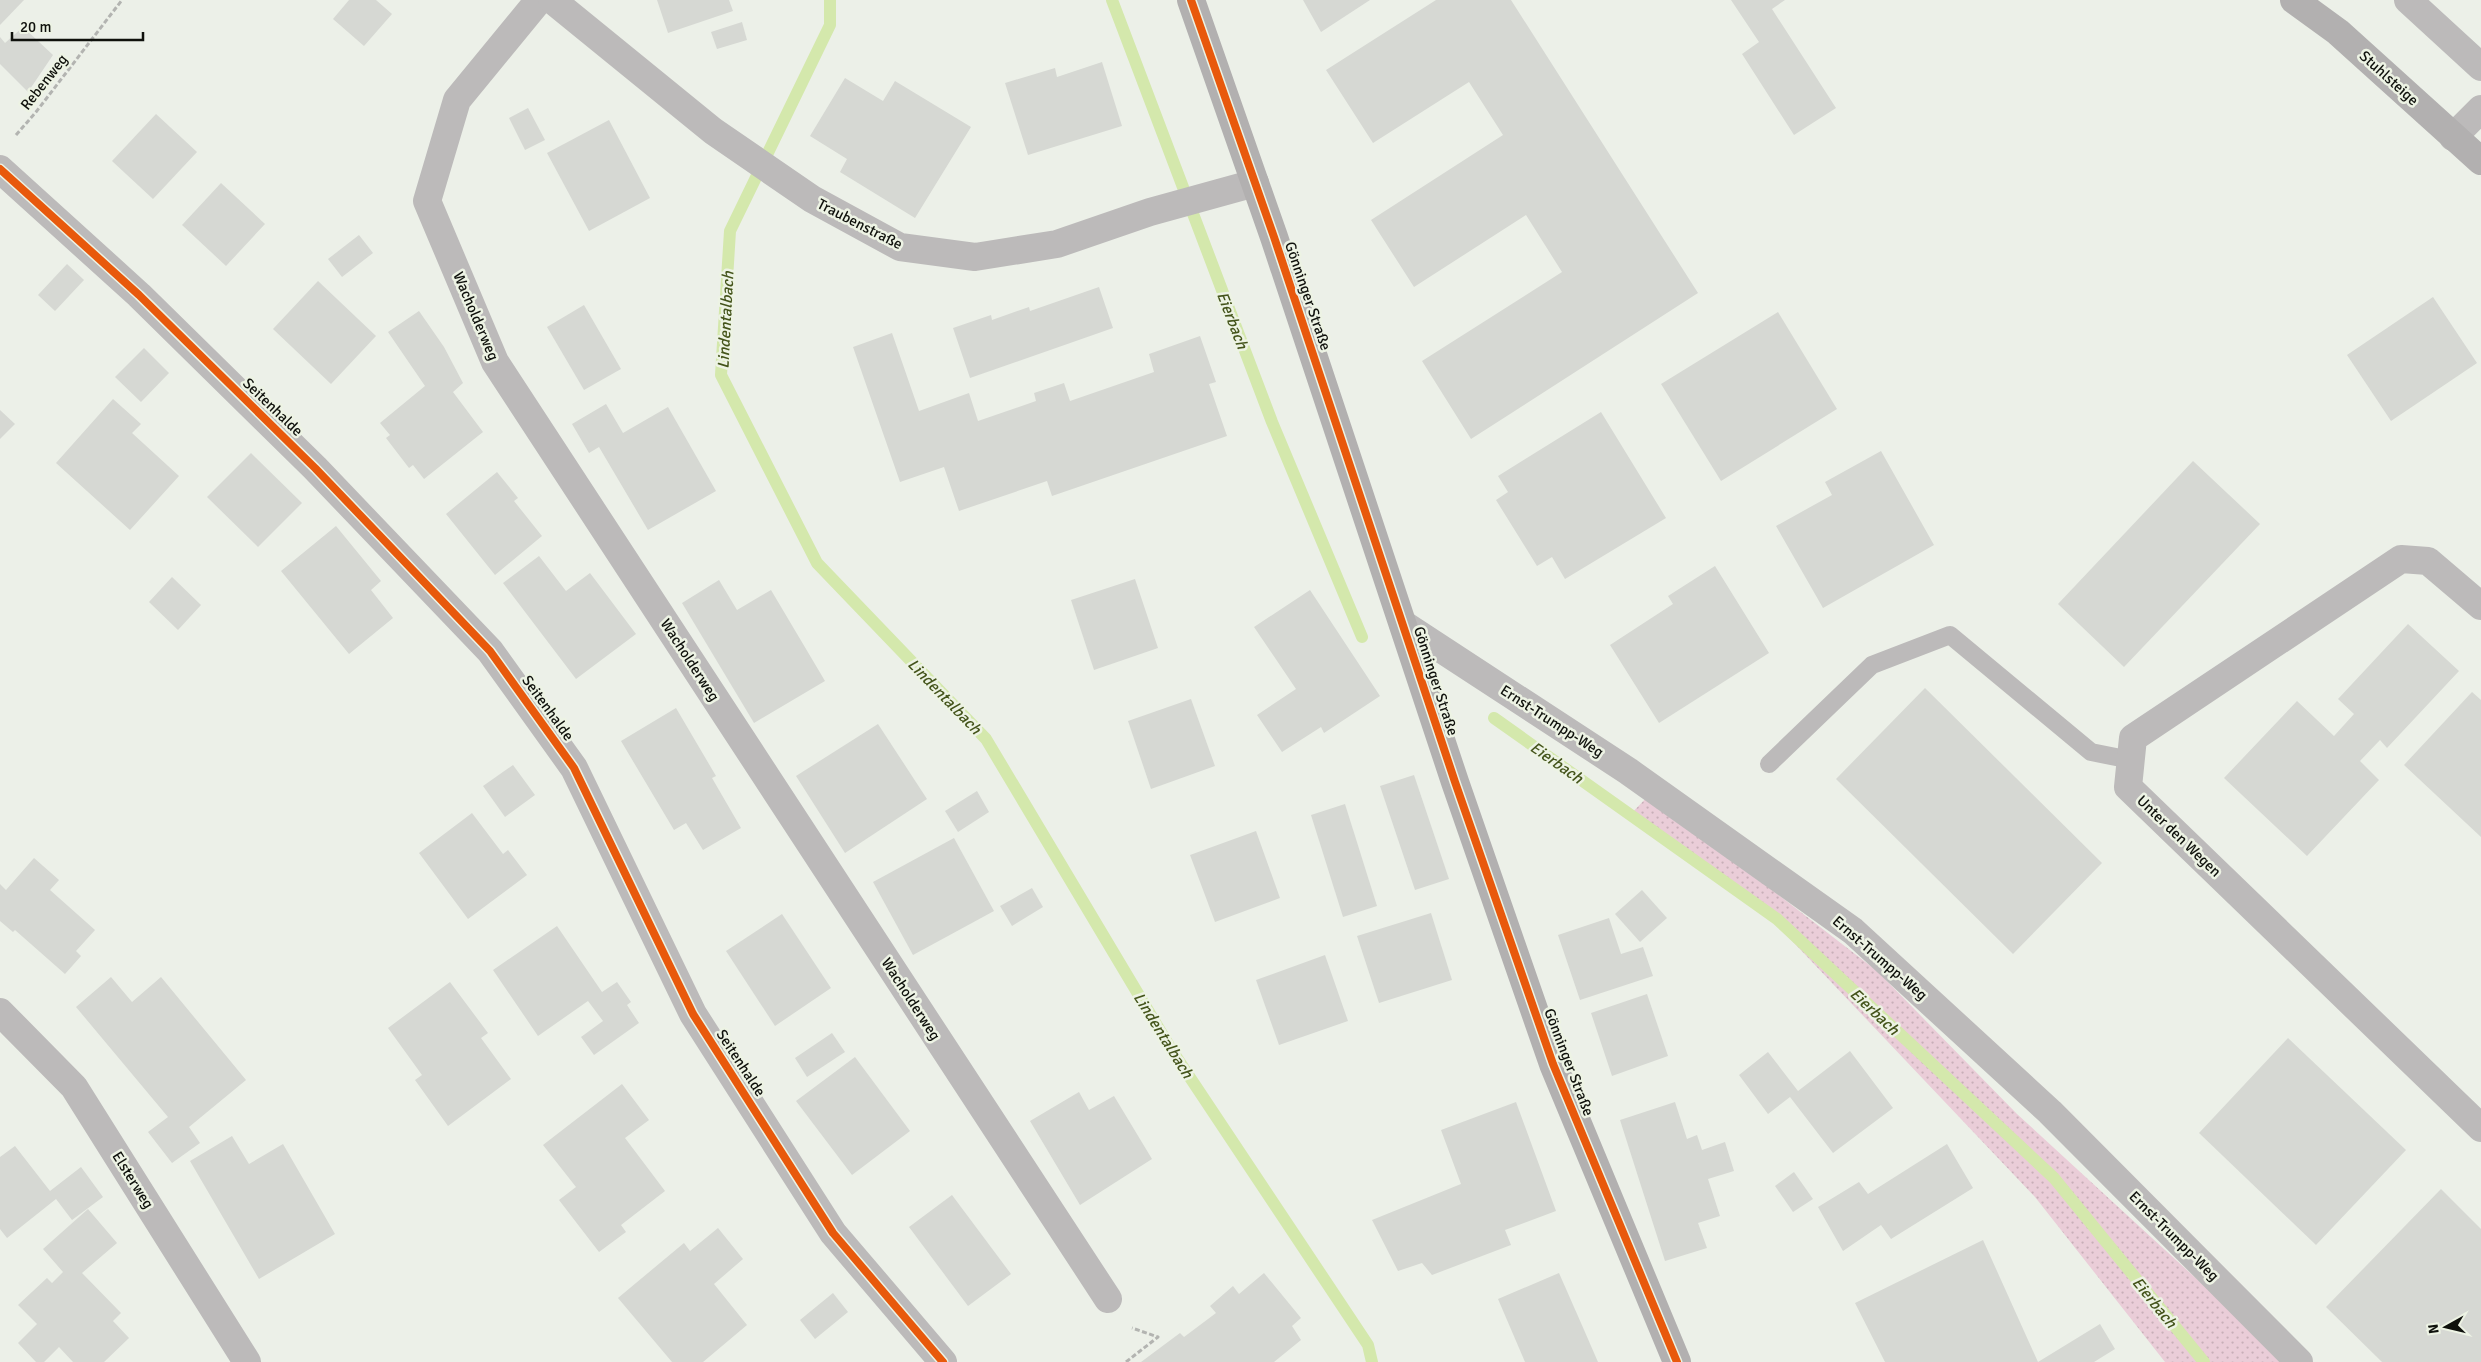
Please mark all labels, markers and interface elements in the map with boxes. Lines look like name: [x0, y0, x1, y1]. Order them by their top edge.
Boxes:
scale bar: [12, 10, 144, 42]
text: 20 m: [20, 18, 51, 36]
street label: Stuhlsteige: [2356, 47, 2422, 109]
street label: Rebenweg: [17, 50, 71, 113]
street label: Traubenstraße: [814, 195, 906, 253]
street label: Gönninger Straße: [1281, 239, 1335, 353]
street label: Wacholderweg: [449, 269, 503, 363]
water label: Lindentalbach: [713, 270, 739, 369]
water label: Eierbach: [1212, 289, 1253, 353]
street label: Seitenhalde: [239, 374, 307, 440]
street label: Wacholderweg: [657, 615, 723, 705]
street label: Gönninger Straße: [1410, 624, 1462, 738]
water label: Lindentalbach: [903, 655, 986, 740]
street label: Seitenhalde: [518, 672, 578, 744]
street label: Ernst-Trumpp-Weg: [1497, 681, 1607, 761]
water label: Eierbach: [1526, 737, 1588, 789]
street label: Unter den Wegen: [2133, 791, 2225, 881]
street label: Ernst-Trumpp-Weg: [1829, 912, 1931, 1004]
street label: Wacholderweg: [878, 954, 944, 1044]
water label: Eierbach: [1846, 984, 1904, 1040]
water label: Lindentalbach: [1129, 989, 1198, 1083]
street label: Gönninger Straße: [1540, 1006, 1598, 1118]
street label: Seitenhalde: [713, 1026, 769, 1100]
street label: Elsterweg: [108, 1148, 158, 1212]
street label: Ernst-Trumpp-Weg: [2125, 1187, 2223, 1285]
water label: Eierbach: [2128, 1273, 2182, 1333]
north arrow: [2421, 1302, 2471, 1352]
text: N: [2425, 1323, 2443, 1335]

